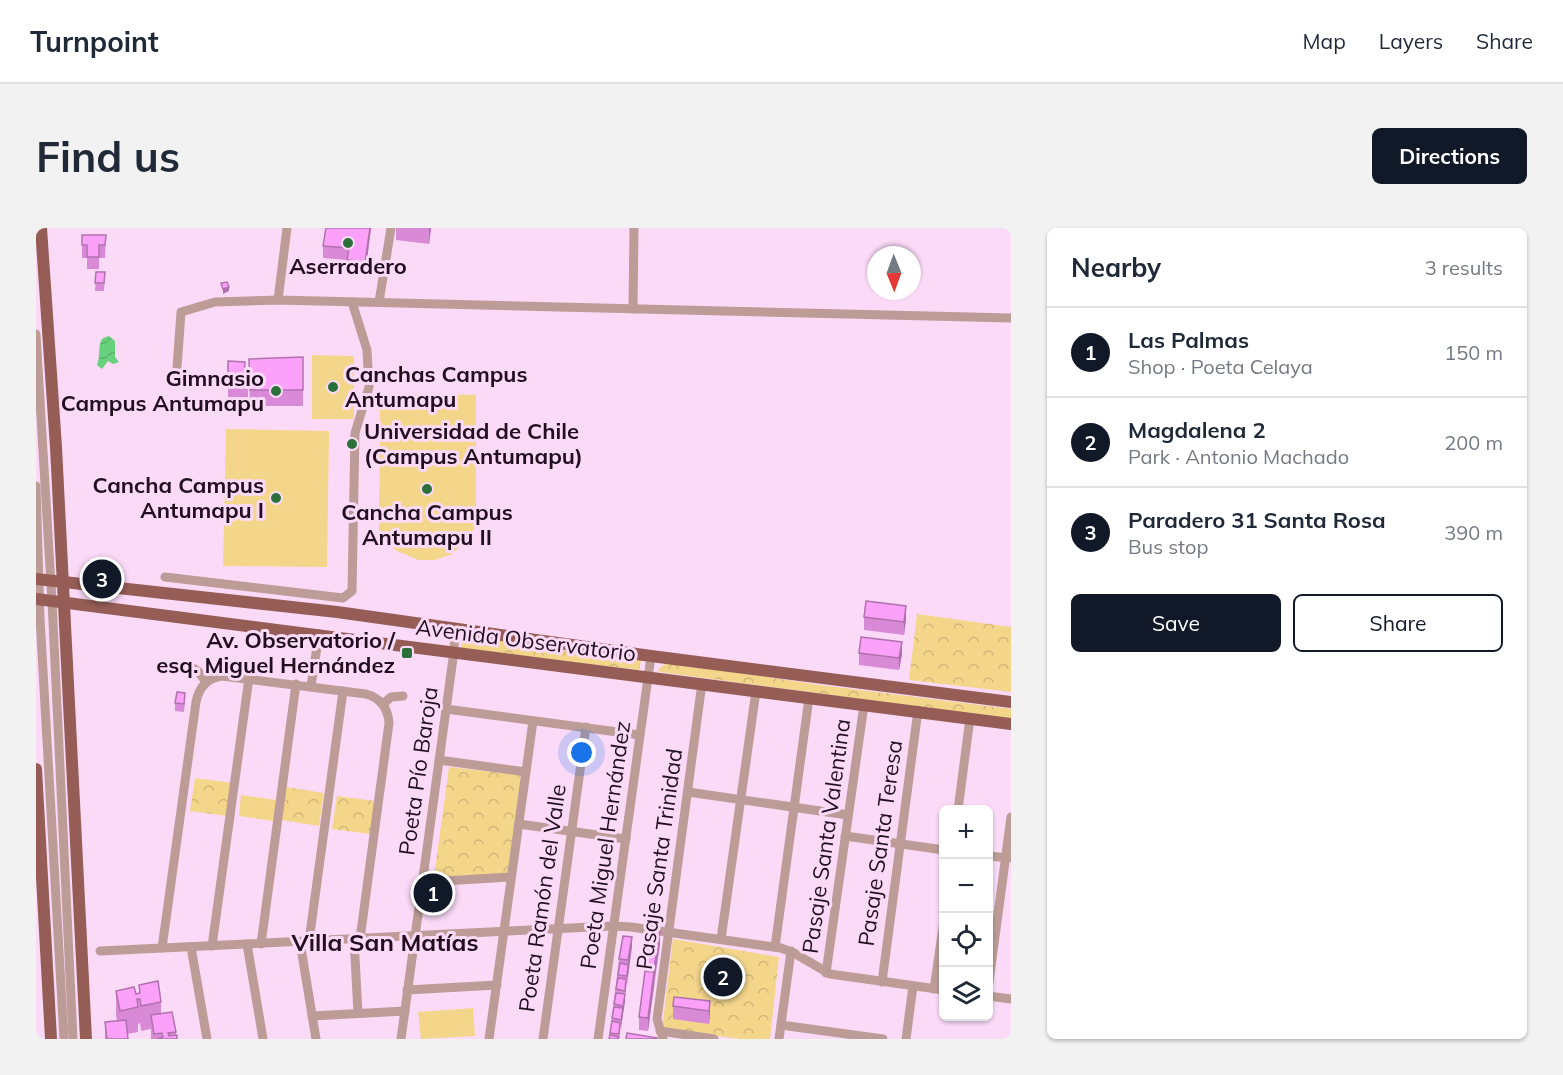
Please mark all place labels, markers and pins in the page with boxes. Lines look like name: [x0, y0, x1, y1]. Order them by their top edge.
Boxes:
marker: Aserradero: [341, 236, 355, 250]
place label: Aserradero: [289, 252, 407, 280]
place label: Canchas Campus Antumapu: [345, 360, 528, 413]
place label: Gimnasio Campus Antumapu: [61, 364, 264, 417]
marker: Canchas Campus Antumapu: [326, 380, 340, 394]
marker: Gimnasio Campus Antumapu: [269, 384, 283, 398]
place label: Universidad de Chile (Campus Antumapu): [364, 417, 583, 470]
marker: Universidad de Chile (Campus Antumapu): [345, 437, 359, 451]
place label: Cancha Campus Antumapu I: [93, 471, 264, 524]
marker: Cancha Campus Antumapu II: [420, 482, 434, 496]
marker: Cancha Campus Antumapu I: [269, 491, 283, 505]
place label: Cancha Campus Antumapu II: [341, 498, 513, 551]
pin: 3: [82, 556, 122, 602]
place label: Av. Observatorio / esq. Miguel Hernández: [156, 626, 396, 679]
marker: Av. Observatorio / esq. Miguel Hernández: [400, 646, 414, 660]
pin: 1: [414, 870, 452, 916]
pin: 2: [704, 954, 742, 999]

